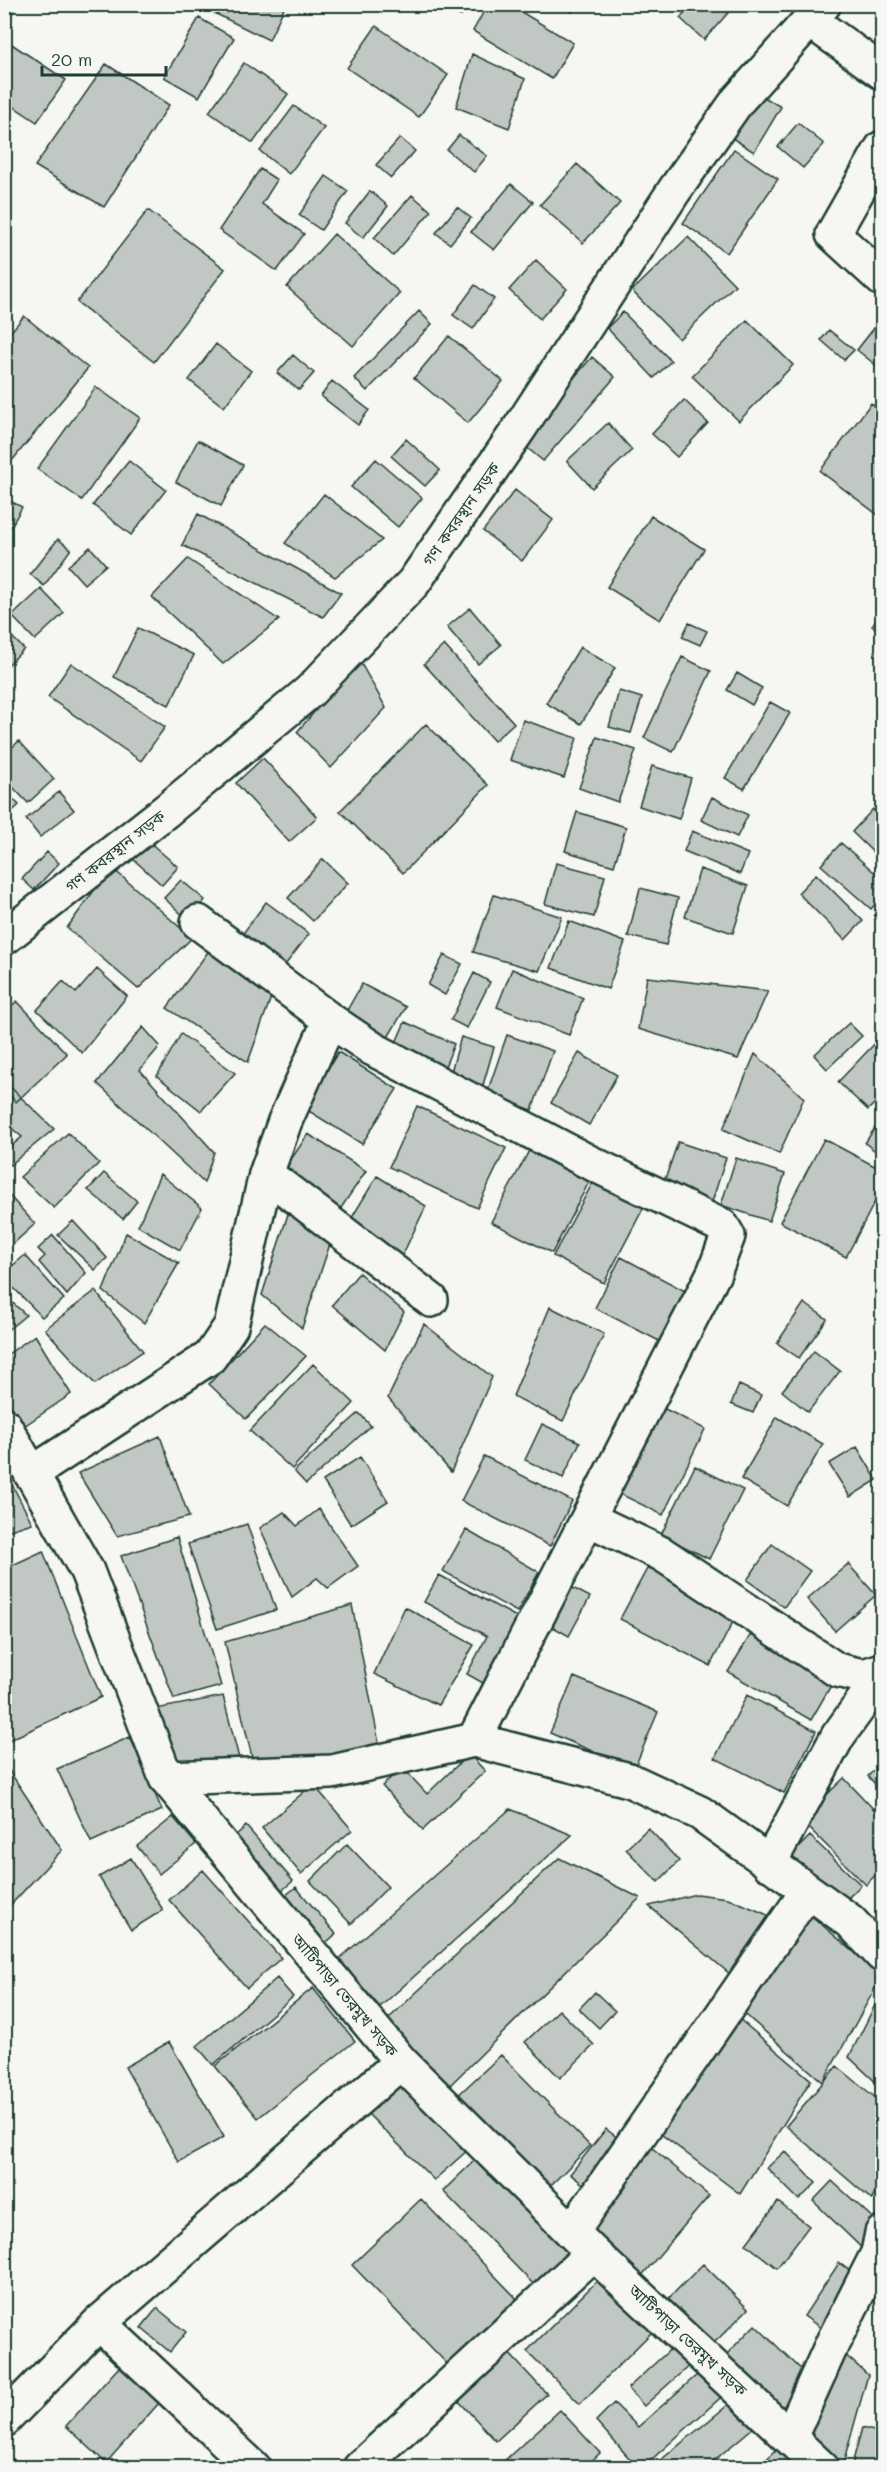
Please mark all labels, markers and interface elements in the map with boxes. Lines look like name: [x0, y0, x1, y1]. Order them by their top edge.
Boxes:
scale bar: [42, 39, 166, 77]
text: 20 m: [51, 47, 92, 71]
street label: গণ কবরস্থান সড়ক: [417, 457, 505, 570]
street label: গণ কবরস্থান সড়ক: [60, 804, 170, 897]
street label: আটিপাড়া তেরমুখ সড়ক: [287, 1928, 404, 2061]
street label: আটিপাড়া তেরমুখ সড়ক: [624, 2279, 753, 2401]

